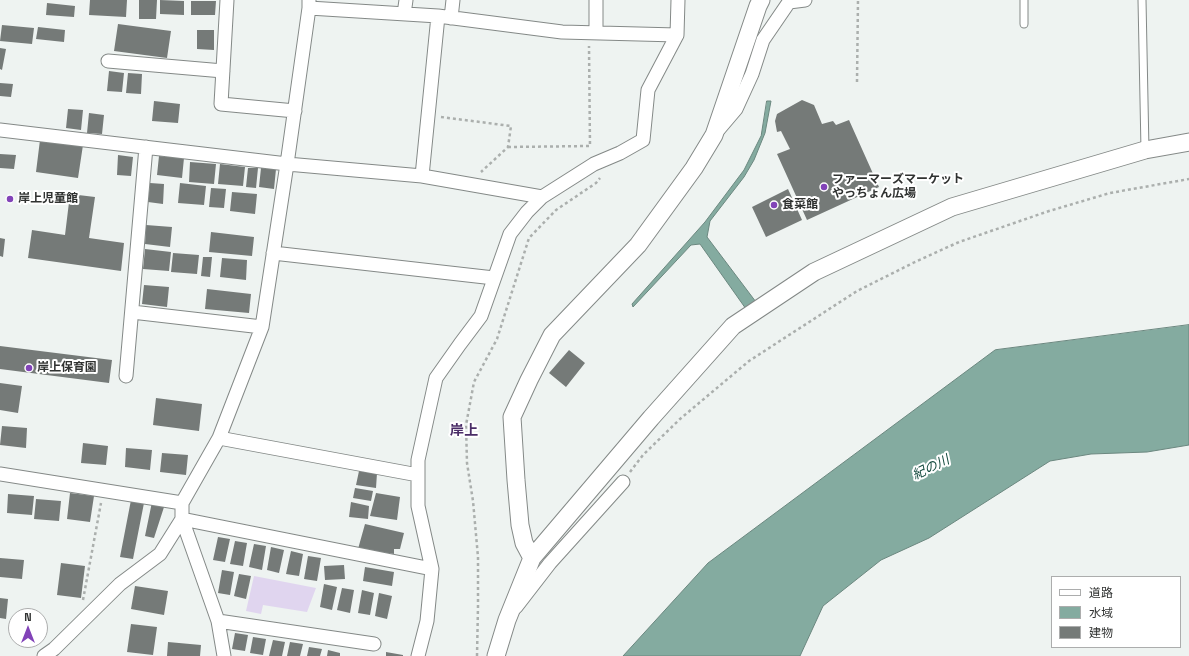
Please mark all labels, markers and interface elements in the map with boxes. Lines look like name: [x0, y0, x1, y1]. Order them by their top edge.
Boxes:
place label: ファーマーズマーケット やっちょん広場: [832, 173, 964, 201]
marker: ファーマーズマーケット やっちょん広場: [819, 182, 829, 192]
place label: 岸上児童館: [18, 192, 78, 206]
marker: 岸上児童館: [5, 194, 15, 204]
place label: 食菜館: [782, 198, 818, 212]
marker: 食菜館: [769, 200, 779, 210]
place label: 岸上保育園: [37, 361, 97, 375]
marker: 岸上保育園: [24, 363, 34, 373]
district label: 岸上: [450, 423, 478, 439]
water label: 紀の川: [910, 452, 952, 484]
legend: [1051, 576, 1181, 648]
text: 道路: [1089, 585, 1113, 601]
text: 水域: [1089, 605, 1113, 621]
north arrow: [8, 608, 48, 648]
text: N: [24, 610, 32, 624]
text: 建物: [1089, 625, 1113, 641]

